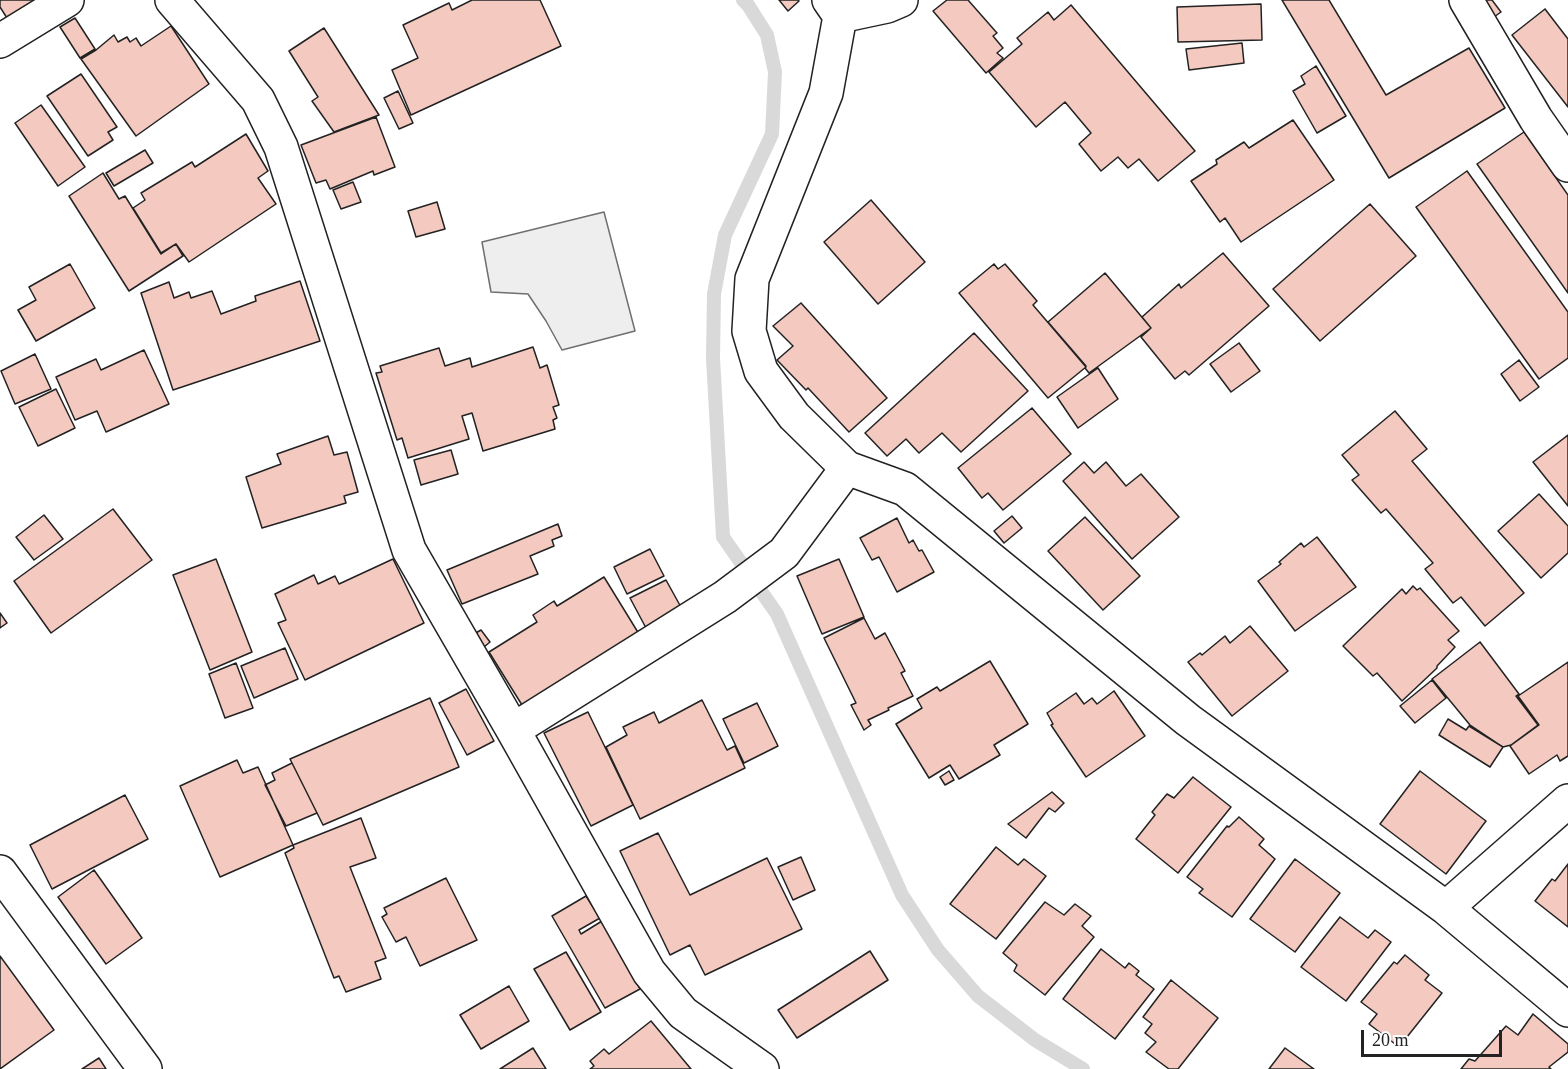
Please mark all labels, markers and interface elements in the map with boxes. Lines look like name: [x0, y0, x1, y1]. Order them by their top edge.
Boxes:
scale bar: [1364, 1018, 1505, 1056]
text: 20 m: [1372, 1030, 1409, 1050]

